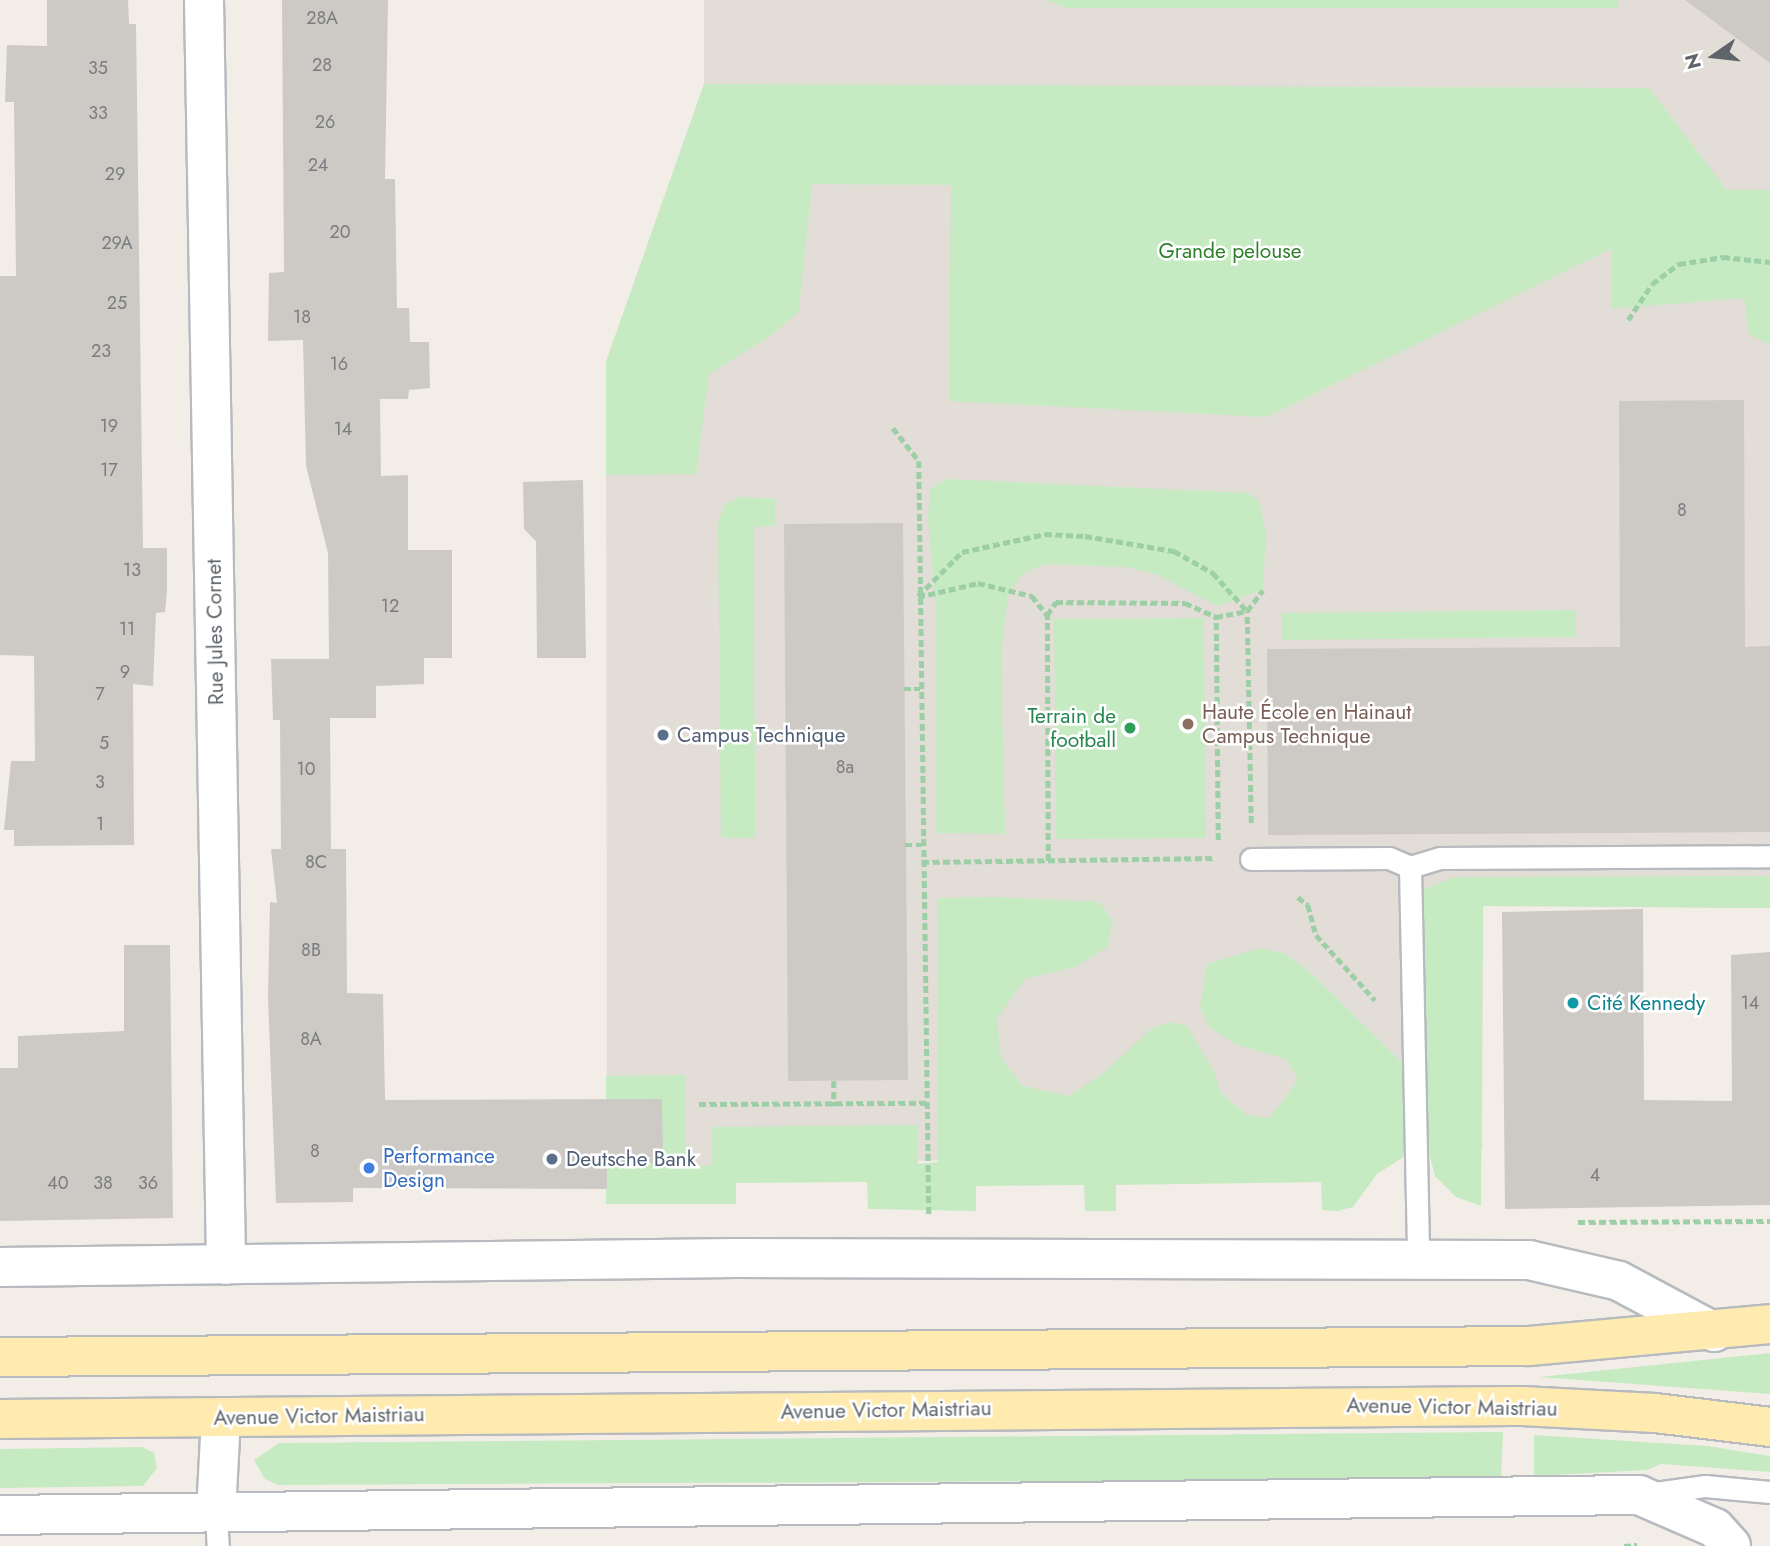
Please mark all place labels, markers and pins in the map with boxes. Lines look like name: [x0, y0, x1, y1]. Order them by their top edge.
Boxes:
place label: Haute École en Hainaut Campus Technique: [1202, 699, 1411, 749]
place label: Terrain de football: [1027, 703, 1116, 753]
marker: Haute École en Hainaut Campus Technique: [1180, 716, 1196, 732]
marker: Terrain de football: [1122, 720, 1138, 736]
place label: Campus Technique: [677, 722, 845, 748]
marker: Campus Technique: [655, 727, 671, 743]
place label: Cité Kennedy: [1587, 990, 1705, 1016]
marker: Cité Kennedy: [1565, 995, 1581, 1011]
place label: Performance Design: [383, 1143, 495, 1193]
place label: Deutsche Bank: [566, 1146, 696, 1172]
marker: Deutsche Bank: [544, 1151, 560, 1167]
marker: Performance Design: [361, 1160, 377, 1176]

